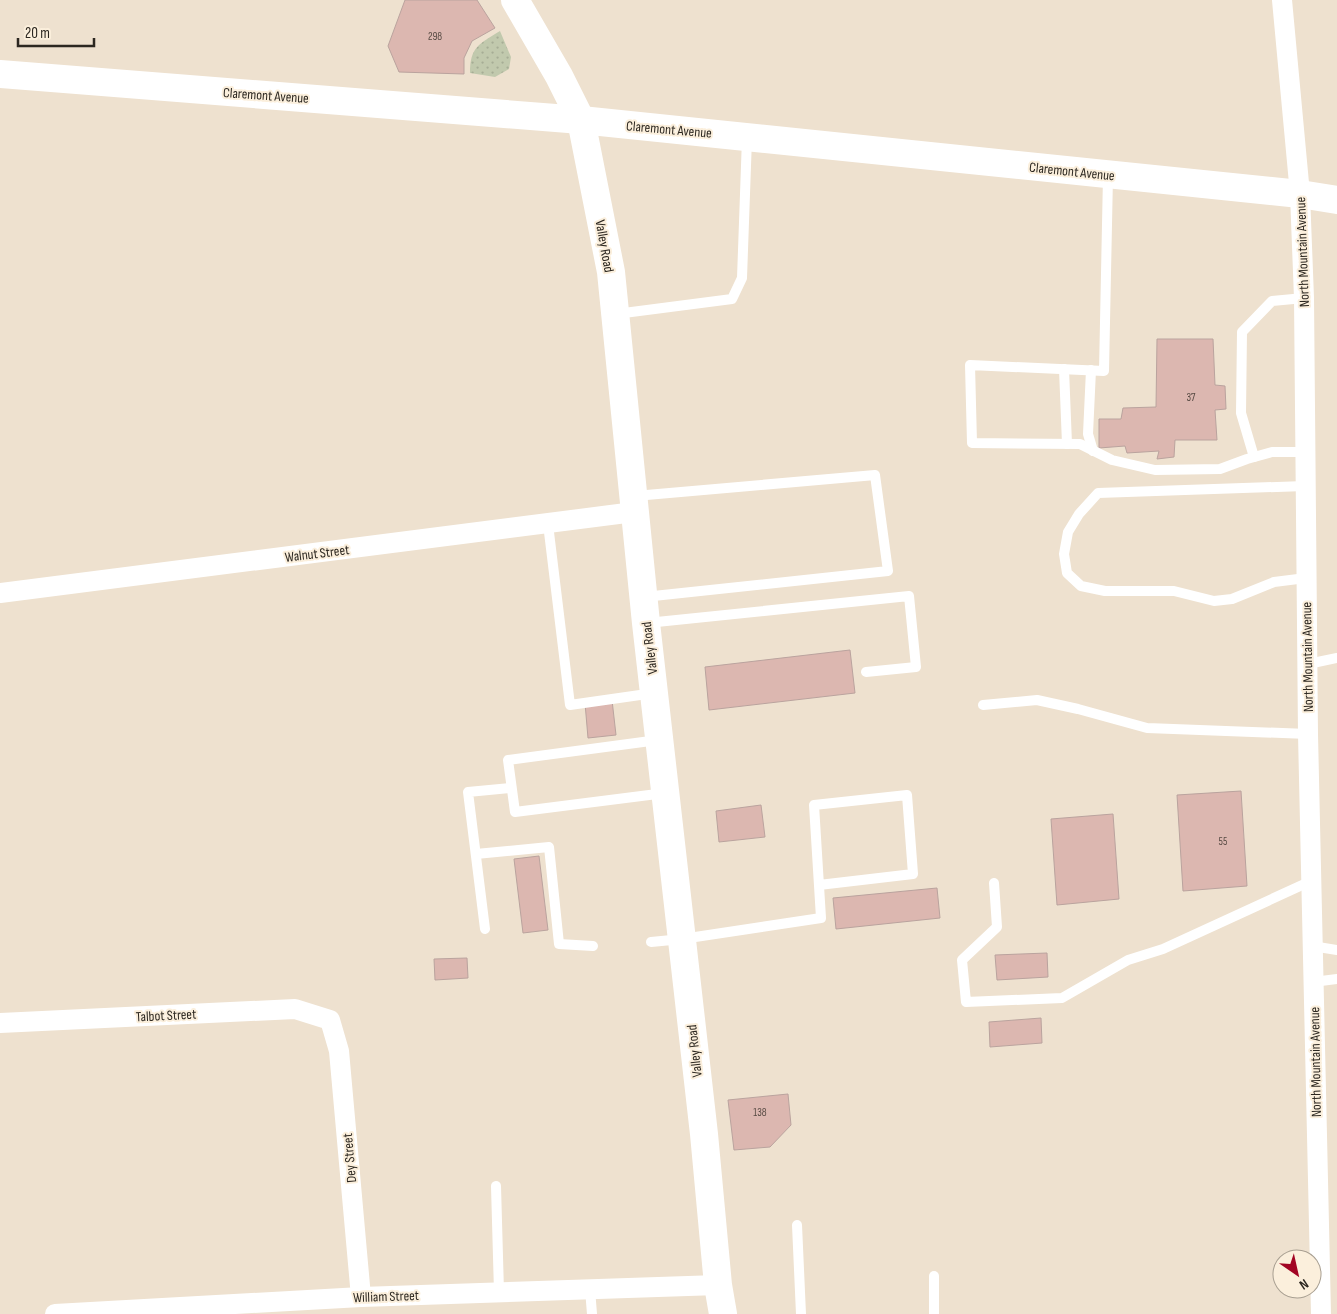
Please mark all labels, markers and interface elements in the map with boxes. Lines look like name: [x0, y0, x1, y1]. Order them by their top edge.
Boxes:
scale bar: [18, 15, 94, 47]
text: 20 m: [25, 24, 50, 43]
house number: 298: [428, 30, 442, 43]
street label: Claremont Avenue: [223, 84, 309, 107]
street label: Claremont Avenue: [625, 117, 712, 142]
street label: Claremont Avenue: [1028, 159, 1116, 184]
street label: North Mountain Avenue: [1292, 197, 1313, 307]
street label: Valley Road: [592, 219, 618, 274]
house number: 37: [1186, 391, 1196, 404]
street label: Walnut Street: [284, 541, 350, 566]
street label: North Mountain Avenue: [1298, 602, 1317, 712]
street label: Valley Road: [638, 620, 661, 675]
house number: 55: [1219, 835, 1227, 848]
street label: Talbot Street: [135, 1005, 197, 1026]
street label: North Mountain Avenue: [1306, 1007, 1325, 1117]
street label: Valley Road: [683, 1024, 706, 1078]
house number: 138: [753, 1106, 767, 1119]
street label: Dey Street: [339, 1133, 360, 1183]
north arrow: [1272, 1249, 1322, 1299]
text: N: [1296, 1275, 1312, 1294]
street label: William Street: [353, 1287, 419, 1306]

